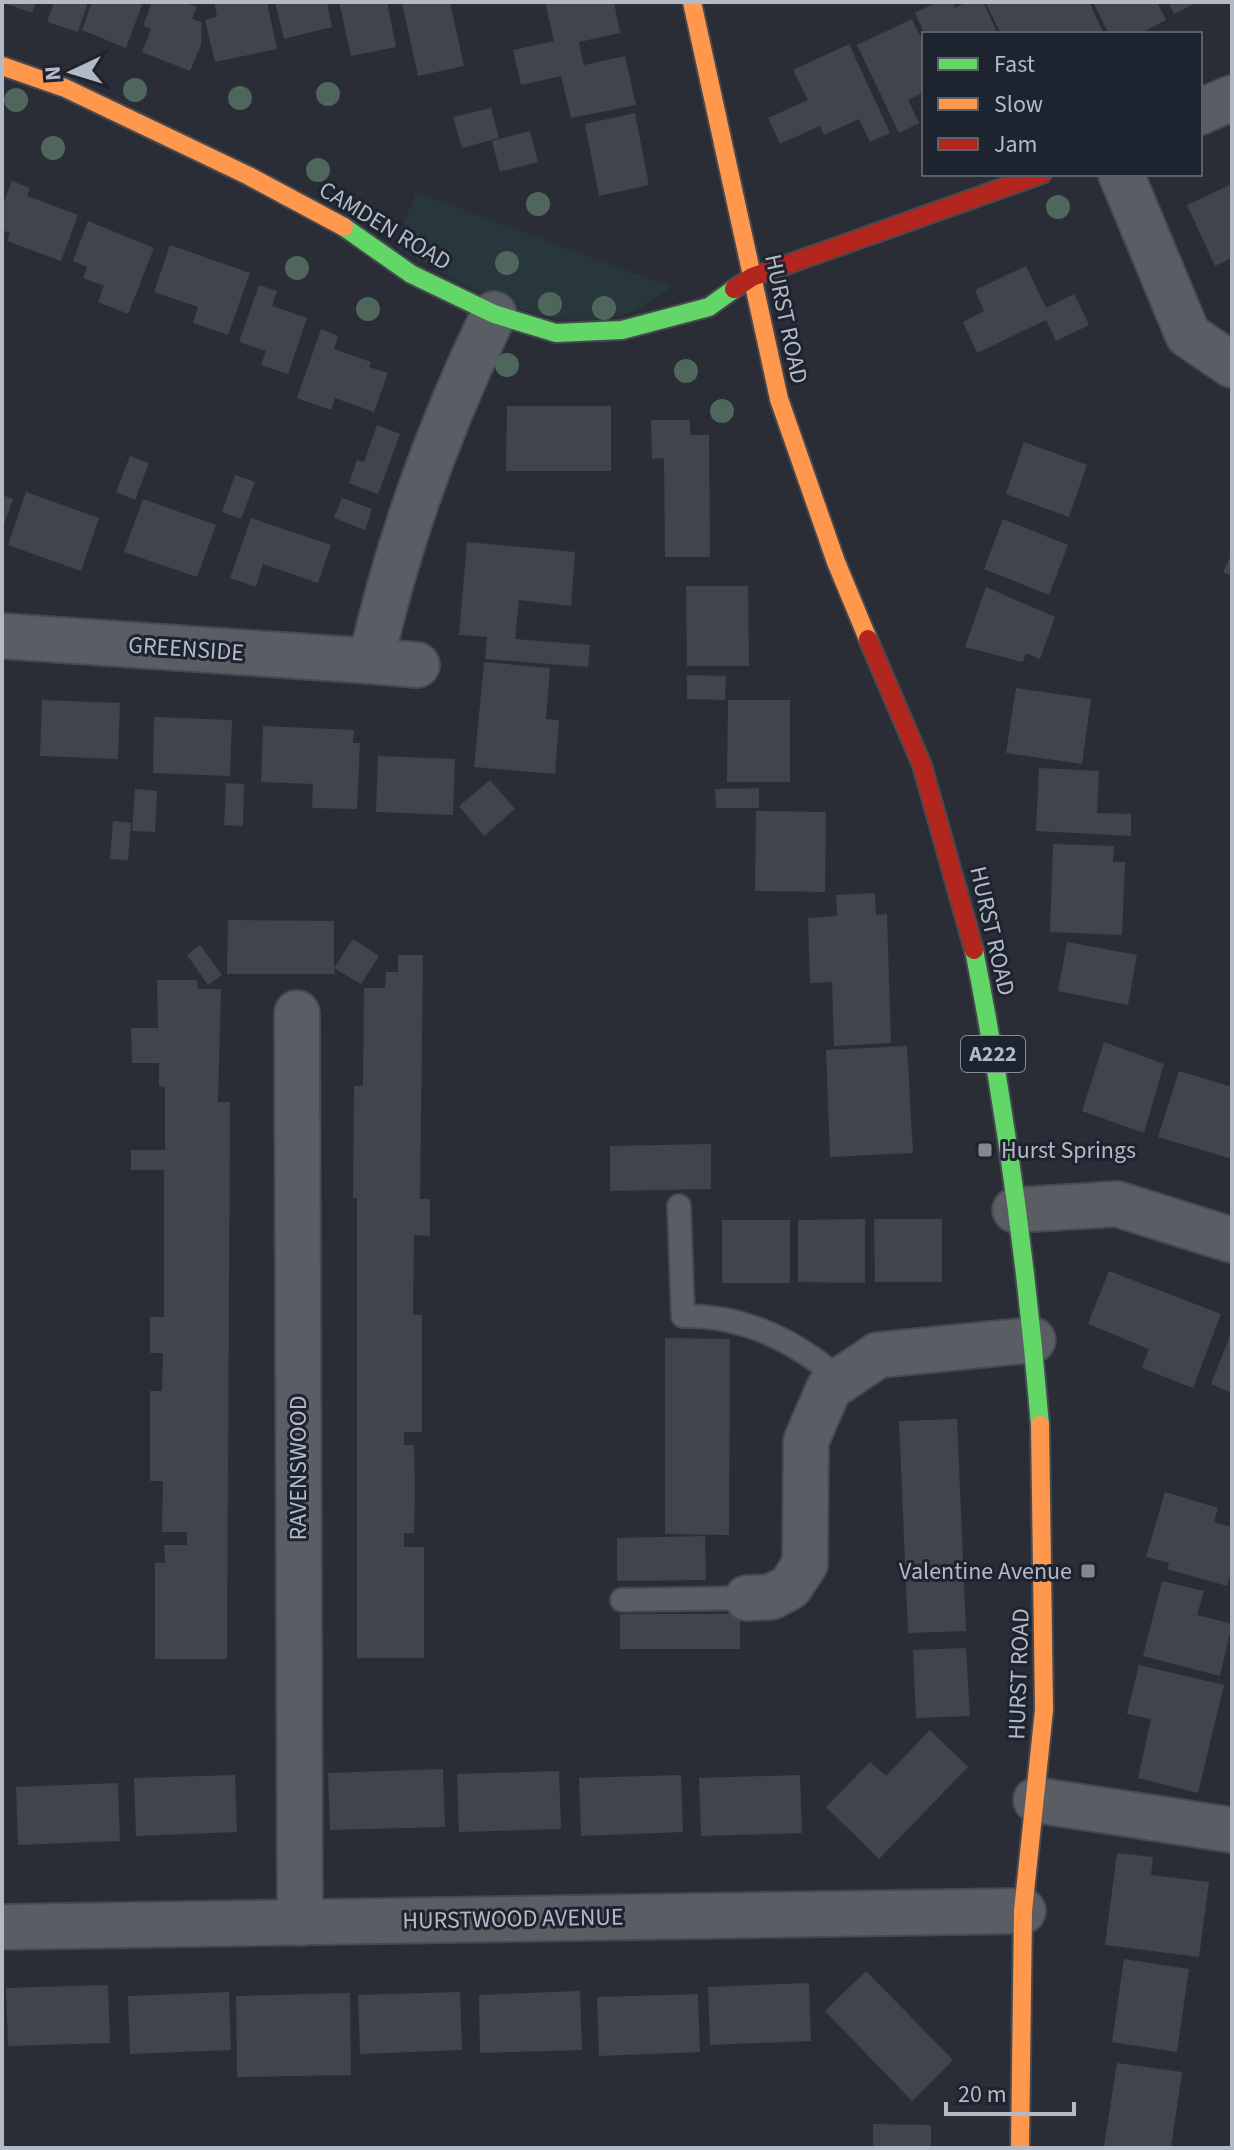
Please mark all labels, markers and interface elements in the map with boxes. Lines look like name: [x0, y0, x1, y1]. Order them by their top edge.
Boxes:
north arrow: [32, 32, 112, 112]
legend: [922, 32, 1202, 176]
text: Fast: [994, 47, 1035, 82]
text: N: [37, 65, 70, 82]
text: Slow: [994, 87, 1043, 122]
text: Jam: [994, 127, 1038, 162]
street label: CAMDEN ROAD: [312, 173, 458, 279]
street label: HURST ROAD: [755, 251, 817, 387]
street label: GREENSIDE: [127, 628, 245, 670]
street label: HURST ROAD: [960, 863, 1024, 999]
road number: A222: [961, 1036, 1025, 1072]
place label: Hurst Springs: [1001, 1133, 1136, 1168]
marker: Hurst Springs: [976, 1141, 994, 1159]
street label: RAVENSWOOD: [281, 1396, 316, 1540]
place label: Valentine Avenue: [899, 1554, 1072, 1589]
marker: Valentine Avenue: [1079, 1562, 1097, 1580]
street label: HURST ROAD: [999, 1608, 1039, 1740]
street label: HURSTWOOD AVENUE: [402, 1900, 624, 1938]
scale bar: [946, 2066, 1074, 2116]
text: 20 m: [958, 2077, 1007, 2112]

